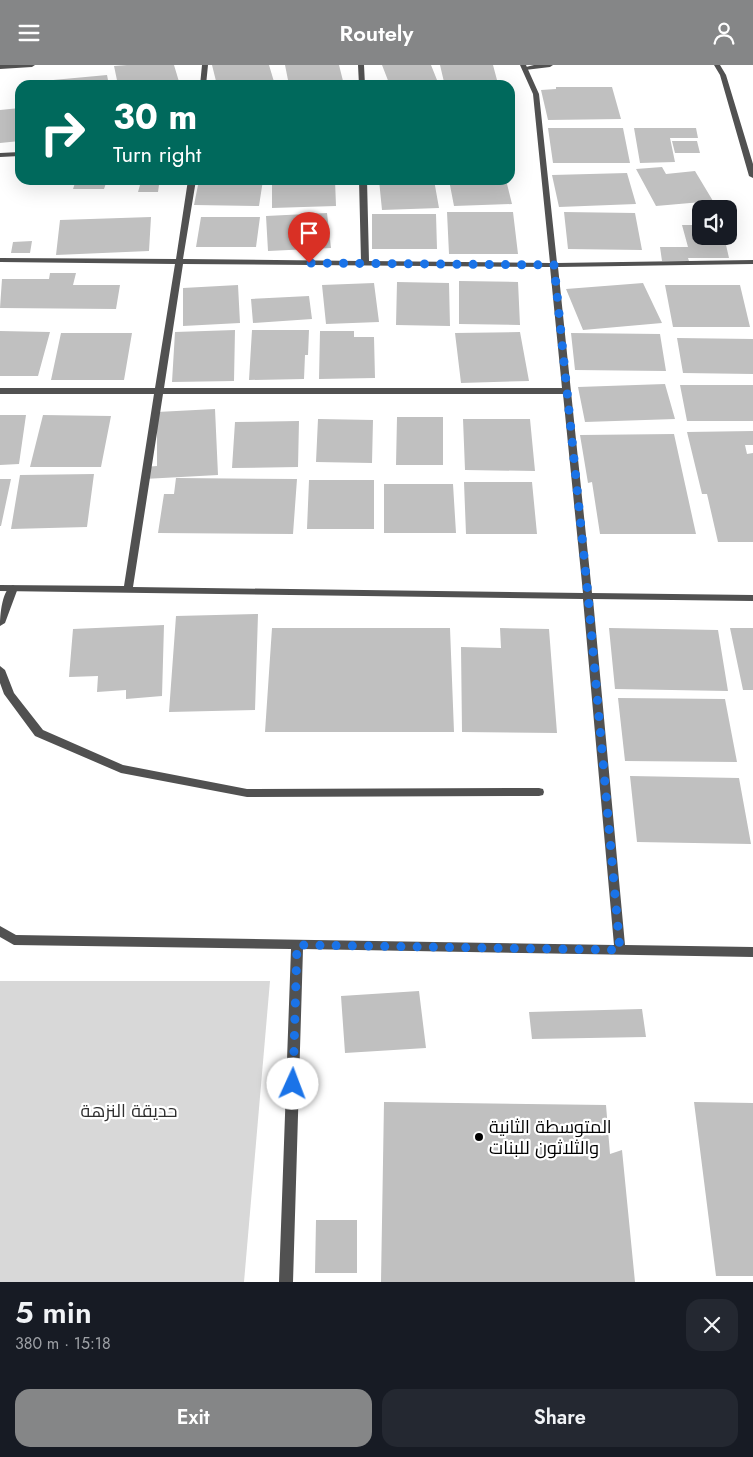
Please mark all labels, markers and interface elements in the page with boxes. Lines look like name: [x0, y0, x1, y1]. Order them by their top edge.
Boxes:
text: Routely: [340, 17, 413, 49]
icon: menu: [15, 19, 43, 47]
icon: person: [710, 19, 738, 47]
text: 30 m: [113, 92, 197, 142]
icon: right: [30, 100, 95, 165]
text: Turn right: [113, 138, 201, 170]
map controls: [692, 200, 737, 245]
button: sound: [692, 200, 737, 245]
pin: [288, 212, 330, 263]
icon: arrive: [295, 219, 323, 247]
position arrow: [266, 1057, 318, 1109]
park label: حديقة النزهة: [81, 1098, 177, 1124]
place label: المتوسطة الثانية والثلاثون للبنات: [489, 1114, 612, 1161]
marker: المتوسطة الثانية والثلاثون للبنات: [473, 1131, 485, 1143]
text: 5 min: [15, 1291, 92, 1334]
button: close: [686, 1299, 738, 1351]
text: 380 m · 15:18: [15, 1332, 111, 1355]
button: Exit: [15, 1389, 372, 1447]
button: Share: [382, 1389, 738, 1447]

